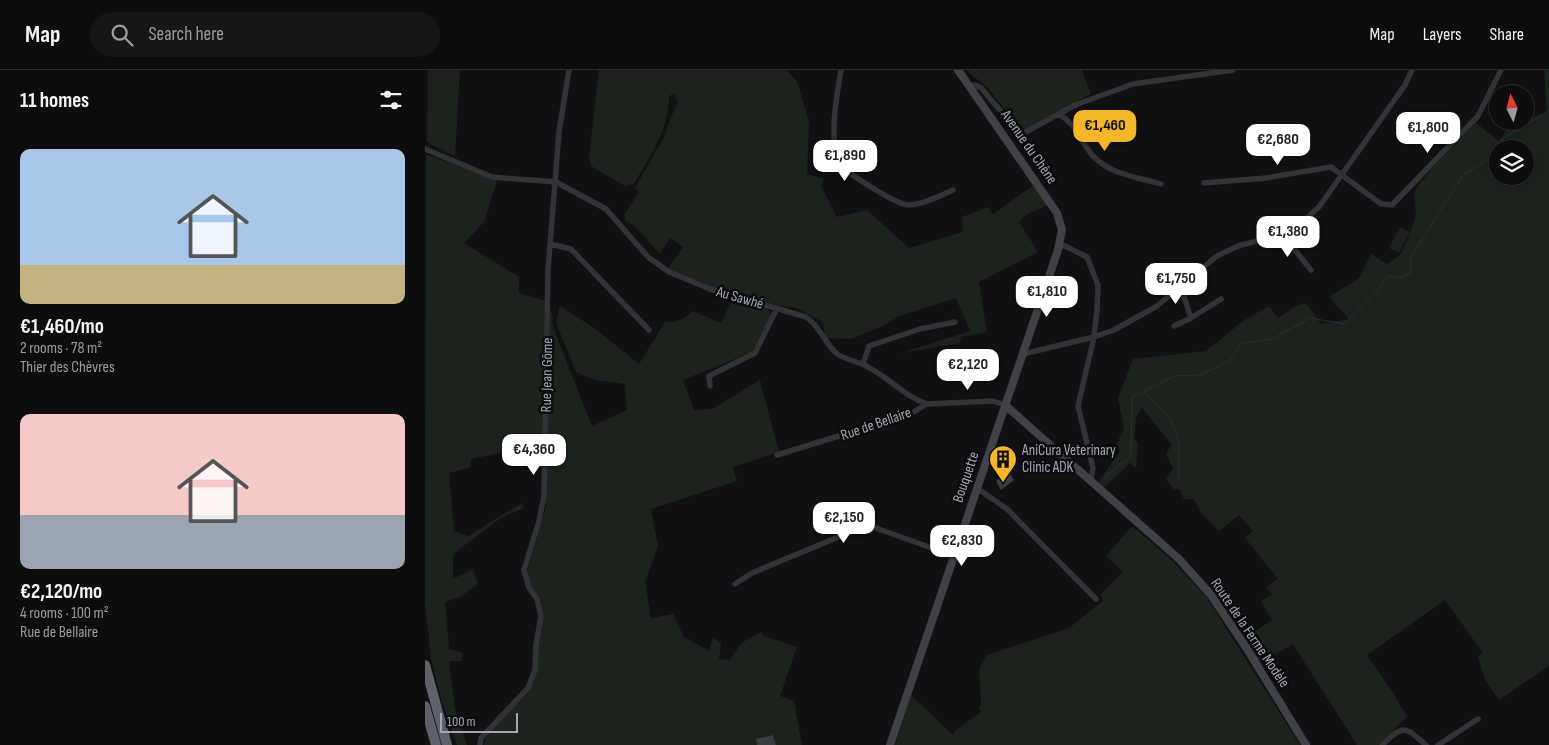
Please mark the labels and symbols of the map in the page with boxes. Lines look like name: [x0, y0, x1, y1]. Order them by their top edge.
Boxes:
north arrow: [1489, 85, 1534, 130]
street label: Avenue du Chêne: [996, 105, 1061, 188]
pin: €1,460: [1064, 109, 1146, 152]
pin: €1,800: [1387, 112, 1469, 154]
pin: €2,680: [1237, 124, 1319, 166]
pin: €1,890: [804, 140, 886, 182]
pin: €1,380: [1247, 216, 1329, 258]
pin: €1,750: [1135, 262, 1217, 305]
pin: €1,810: [1006, 276, 1088, 318]
street label: Au Sawhé: [713, 282, 766, 314]
street label: Rue Jean Gôme: [537, 337, 557, 413]
pin: €2,120: [927, 348, 1009, 391]
street label: Rue de Bellaire: [838, 403, 914, 445]
pin: €4,360: [493, 434, 575, 476]
place label: AniCura Veterinary Clinic ADK: [1021, 441, 1116, 477]
building icon: AniCura Veterinary Clinic ADK: [988, 444, 1018, 483]
street label: Bouquette: [948, 449, 984, 505]
pin: €2,150: [803, 502, 885, 544]
pin: €2,830: [921, 524, 1003, 567]
street label: Route de la Ferme Modèle: [1206, 575, 1294, 691]
scale bar: [440, 710, 517, 733]

